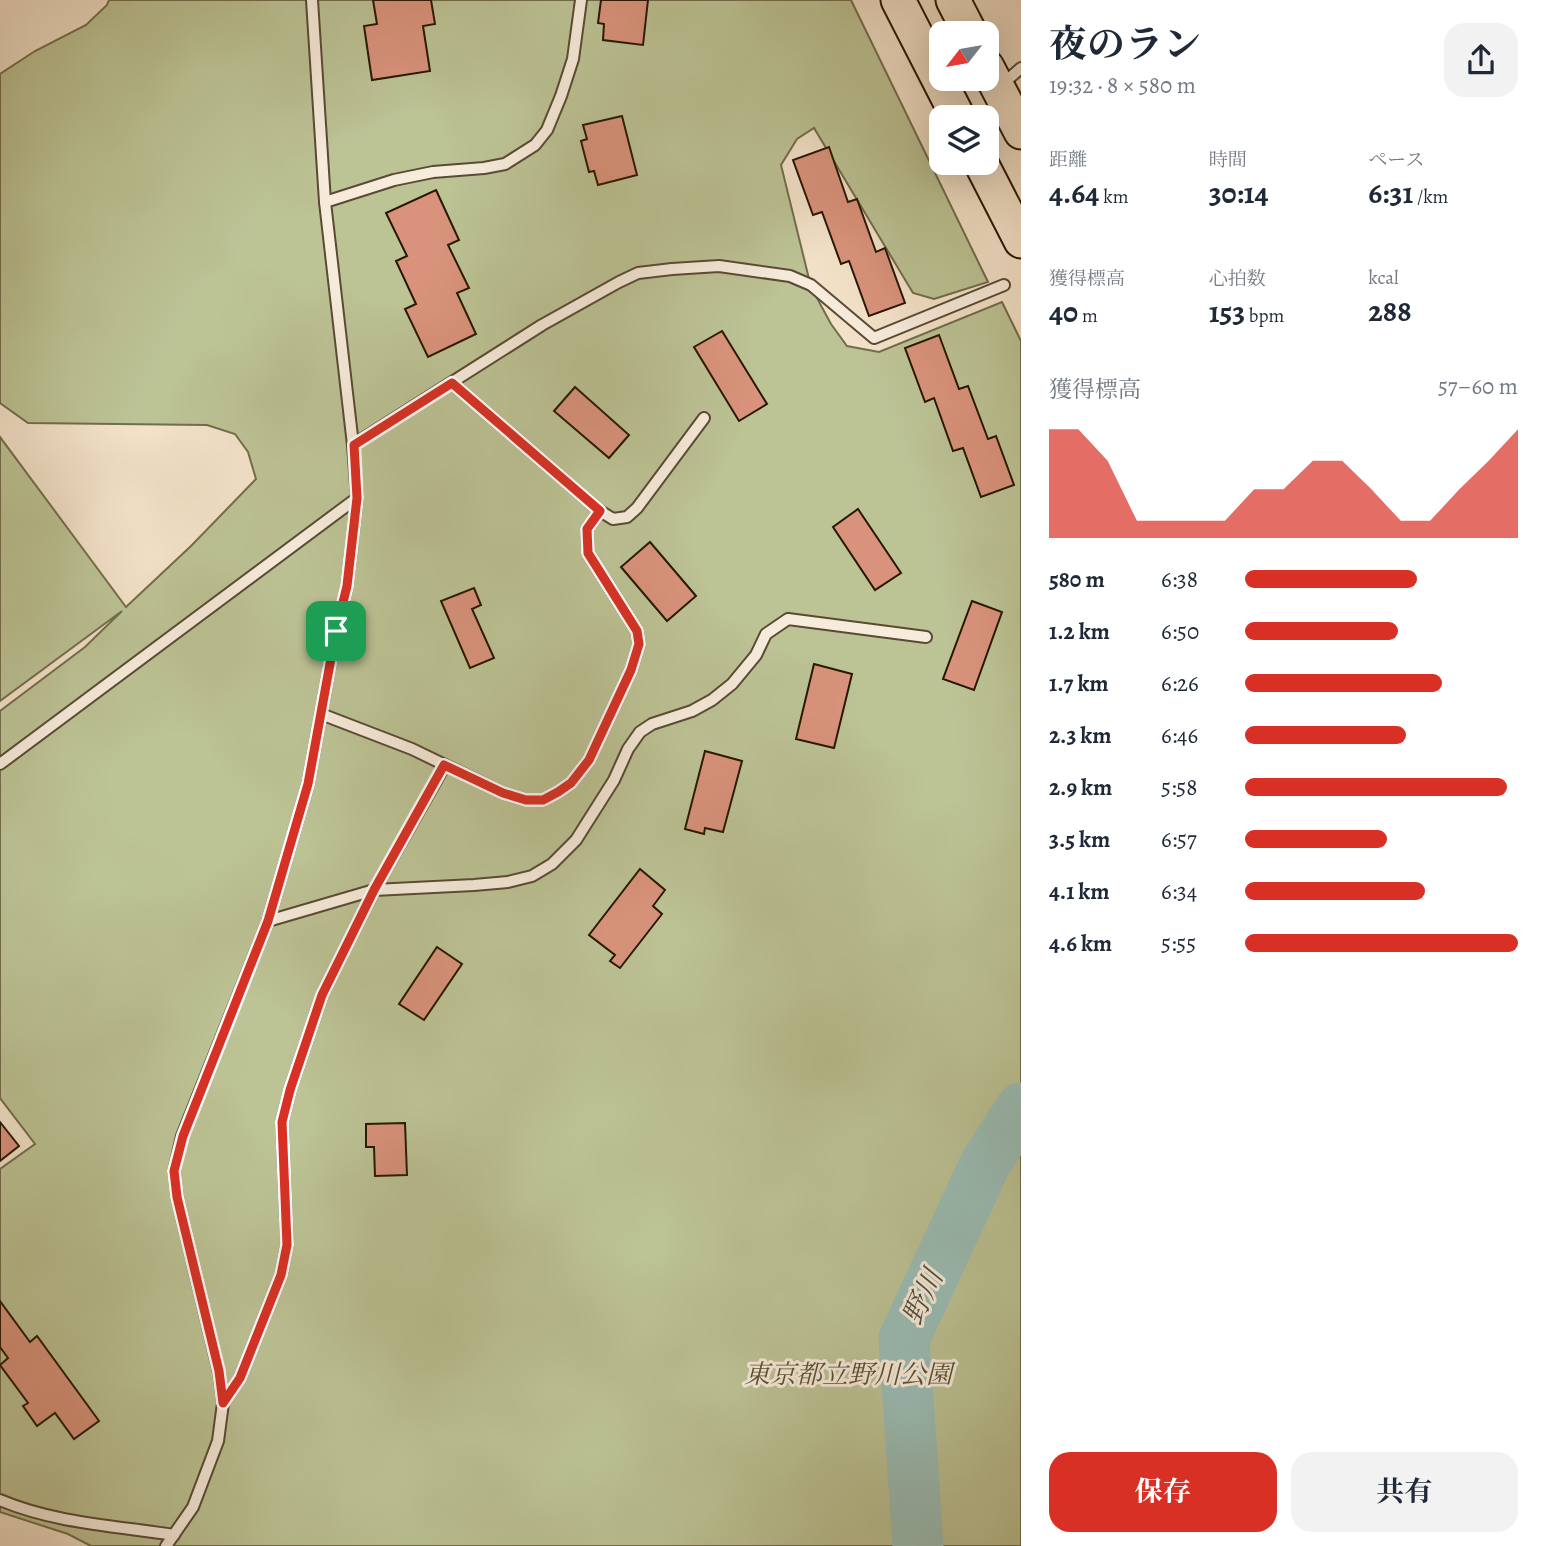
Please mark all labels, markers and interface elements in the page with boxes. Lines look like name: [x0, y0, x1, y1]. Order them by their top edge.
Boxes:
text: 夜のラン: [1049, 18, 1201, 70]
north arrow: [929, 21, 999, 91]
map controls: [929, 21, 999, 175]
button: share: [1444, 23, 1518, 97]
text: 19:32 · 8 × 580 m: [1049, 70, 1196, 101]
button: layers: [929, 105, 999, 175]
text: 距離: [1049, 147, 1087, 173]
text: 時間: [1209, 147, 1247, 173]
text: ペース: [1368, 147, 1424, 173]
text: 4.64: [1049, 173, 1099, 213]
text: 30:14: [1209, 173, 1269, 213]
text: 6:31: [1368, 173, 1413, 213]
text: km: [1099, 184, 1128, 210]
text: /km: [1413, 184, 1448, 210]
text: kcal: [1368, 265, 1399, 291]
text: 獲得標高: [1049, 266, 1125, 292]
text: 心拍数: [1209, 266, 1266, 292]
text: 288: [1368, 291, 1412, 331]
text: 40: [1049, 292, 1078, 332]
text: 153: [1209, 292, 1245, 332]
text: m: [1078, 303, 1098, 329]
text: bpm: [1245, 303, 1284, 329]
text: 57–60 m: [1438, 371, 1518, 402]
text: 獲得標高: [1049, 374, 1141, 405]
text: 580 m: [1049, 564, 1105, 595]
text: 6:38: [1161, 564, 1198, 595]
pin: [306, 601, 366, 661]
icon: arrive: [317, 612, 355, 650]
text: 1.2 km: [1049, 616, 1110, 647]
text: 6:50: [1161, 616, 1199, 647]
text: 1.7 km: [1049, 668, 1109, 699]
text: 6:26: [1161, 668, 1199, 699]
text: 2.3 km: [1049, 720, 1112, 751]
text: 6:46: [1161, 720, 1198, 751]
text: 2.9 km: [1049, 772, 1112, 803]
text: 5:58: [1161, 772, 1197, 803]
text: 3.5 km: [1049, 824, 1110, 855]
text: 6:57: [1161, 824, 1197, 855]
text: 4.1 km: [1049, 876, 1110, 907]
text: 6:34: [1161, 876, 1197, 907]
text: 4.6 km: [1049, 928, 1112, 959]
text: 5:55: [1161, 928, 1196, 959]
water label: 野川: [894, 1261, 953, 1330]
park label: 東京都立野川公園: [744, 1357, 956, 1392]
button: 保存: [1049, 1452, 1277, 1532]
button: 共有: [1291, 1452, 1518, 1532]

